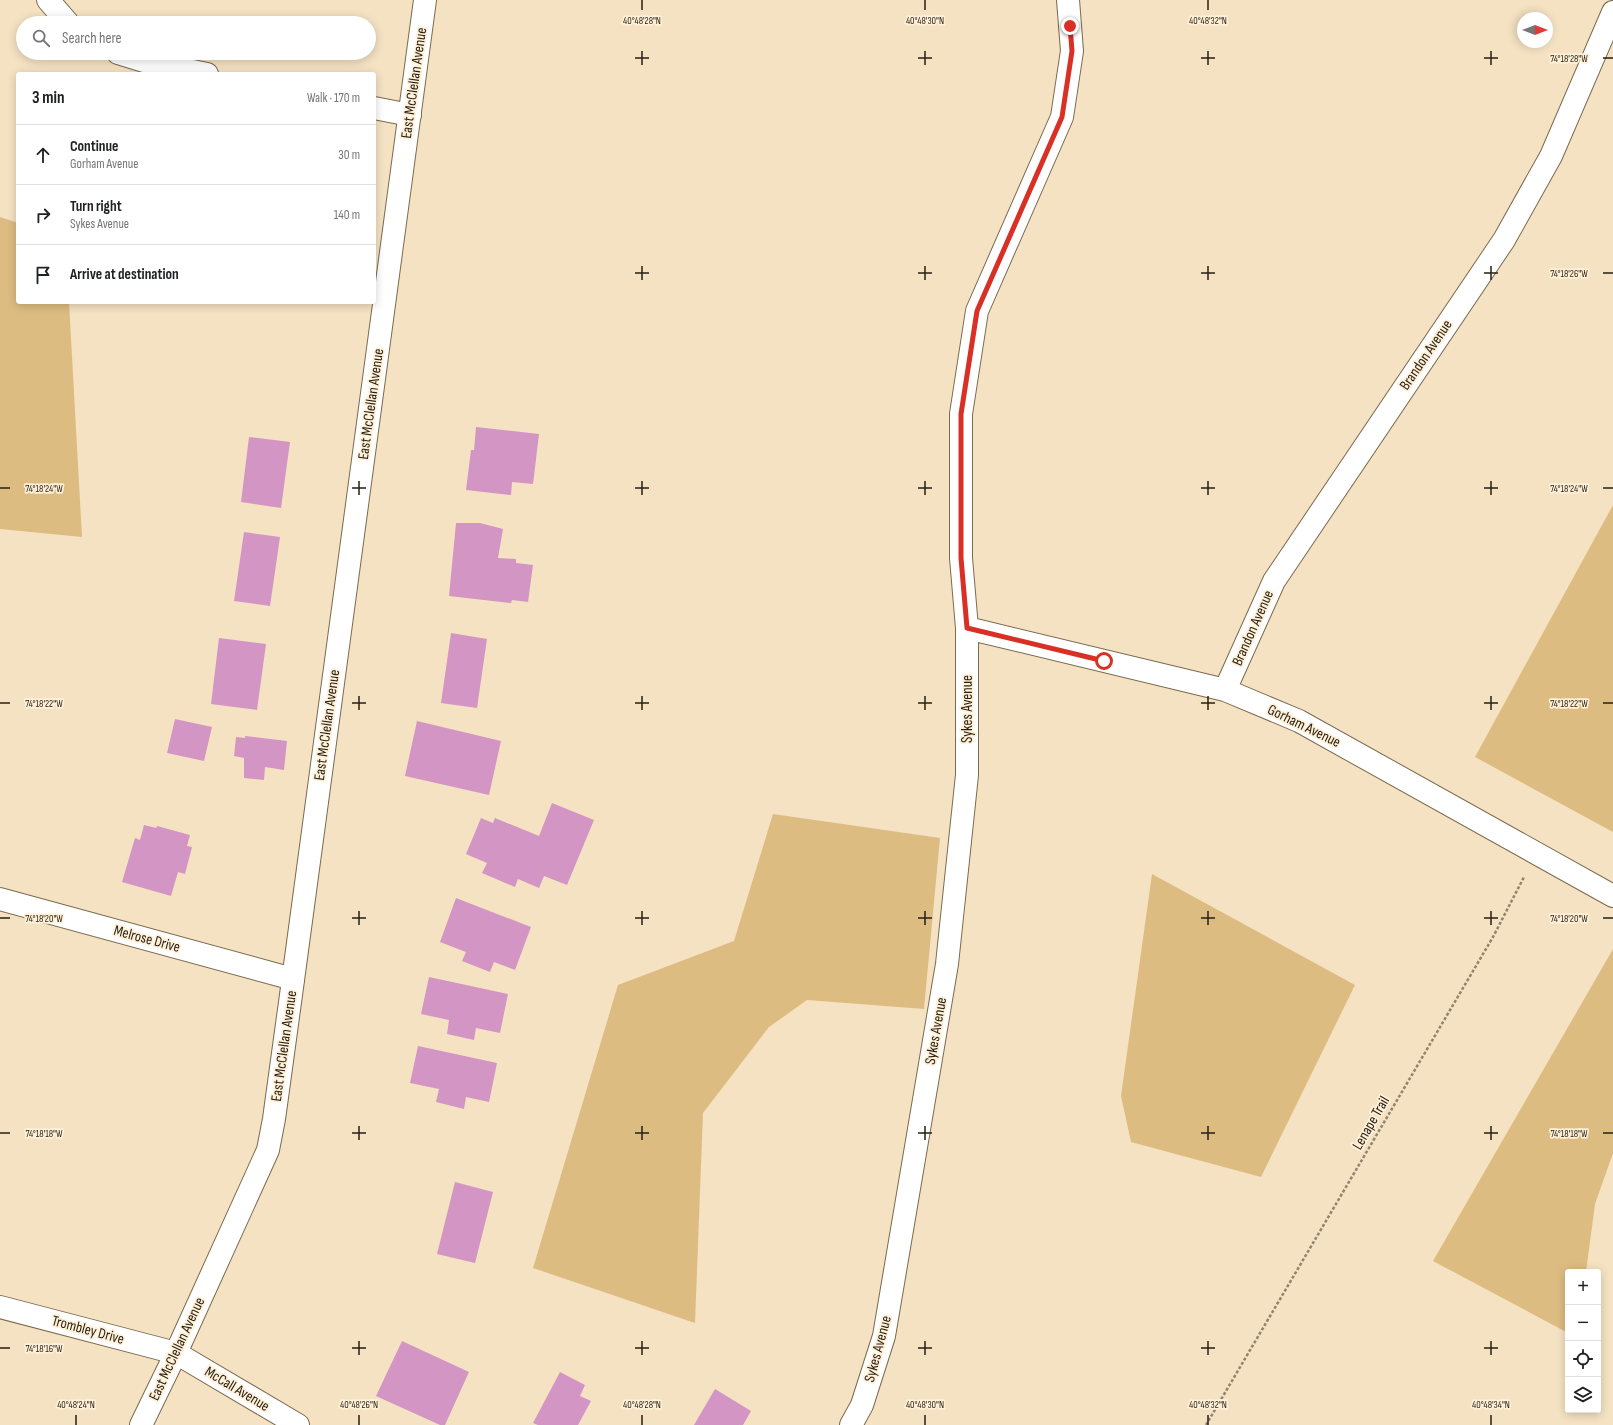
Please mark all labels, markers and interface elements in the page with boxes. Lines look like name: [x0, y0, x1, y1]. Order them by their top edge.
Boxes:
north arrow: [1517, 12, 1553, 48]
text: 40°48'28"N: [623, 15, 661, 27]
text: 40°48'30"N: [906, 15, 944, 27]
text: 40°48'32"N: [1189, 15, 1227, 27]
search box: [16, 16, 376, 60]
route end: [1061, 17, 1079, 35]
street label: East McClellan Avenue: [397, 26, 431, 140]
icon: search: [30, 27, 52, 49]
text: Search here: [62, 29, 122, 48]
text: 74°18'28"W: [1550, 53, 1588, 65]
text: 3 min: [32, 88, 65, 108]
text: Walk · 170 m: [307, 90, 360, 106]
text: Continue: [70, 137, 119, 156]
icon: ahead: [32, 144, 54, 166]
text: 30 m: [338, 147, 360, 163]
text: Gorham Avenue: [70, 156, 138, 172]
text: Turn right: [70, 197, 122, 216]
icon: right: [32, 204, 54, 226]
text: 140 m: [334, 207, 360, 223]
text: Sykes Avenue: [70, 216, 129, 232]
icon: arrive: [32, 264, 54, 286]
text: Arrive at destination: [70, 265, 179, 284]
text: 74°18'26"W: [1550, 268, 1588, 280]
street label: Brandon Avenue: [1396, 316, 1456, 394]
street label: East McClellan Avenue: [354, 347, 388, 461]
text: 74°18'24"W: [25, 483, 63, 495]
text: 74°18'24"W: [1550, 483, 1588, 495]
street label: Brandon Avenue: [1228, 587, 1278, 669]
route start: [1095, 652, 1113, 670]
street label: East McClellan Avenue: [310, 668, 344, 782]
street label: Sykes Avenue: [958, 675, 977, 743]
text: 74°18'22"W: [25, 698, 63, 710]
text: 74°18'22"W: [1550, 698, 1588, 710]
street label: Gorham Avenue: [1264, 700, 1344, 752]
text: 74°18'20"W: [25, 913, 63, 925]
text: 74°18'20"W: [1550, 913, 1588, 925]
street label: Melrose Drive: [112, 921, 182, 957]
street label: East McClellan Avenue: [267, 989, 301, 1103]
street label: Sykes Avenue: [921, 996, 951, 1066]
street label: Lenape Trail: [1348, 1093, 1394, 1153]
text: 74°18'18"W: [26, 1128, 63, 1140]
text: 74°18'18"W: [1551, 1128, 1588, 1140]
map controls: [1565, 1269, 1601, 1413]
button: +: [1565, 1269, 1601, 1305]
street label: East McClellan Avenue: [145, 1294, 209, 1404]
button: −: [1565, 1305, 1601, 1341]
street label: Trombley Drive: [50, 1311, 126, 1349]
street label: Sykes Avenue: [860, 1314, 896, 1384]
button: locate: [1565, 1341, 1601, 1377]
text: 74°18'16"W: [26, 1343, 63, 1355]
street label: McCall Avenue: [201, 1362, 273, 1416]
button: layers: [1565, 1377, 1601, 1413]
text: 40°48'24"N: [57, 1399, 95, 1411]
text: 40°48'26"N: [340, 1399, 378, 1411]
text: 40°48'28"N: [623, 1399, 661, 1411]
text: 40°48'30"N: [906, 1399, 944, 1411]
text: 40°48'32"N: [1189, 1399, 1227, 1411]
text: 40°48'34"N: [1472, 1399, 1510, 1411]

